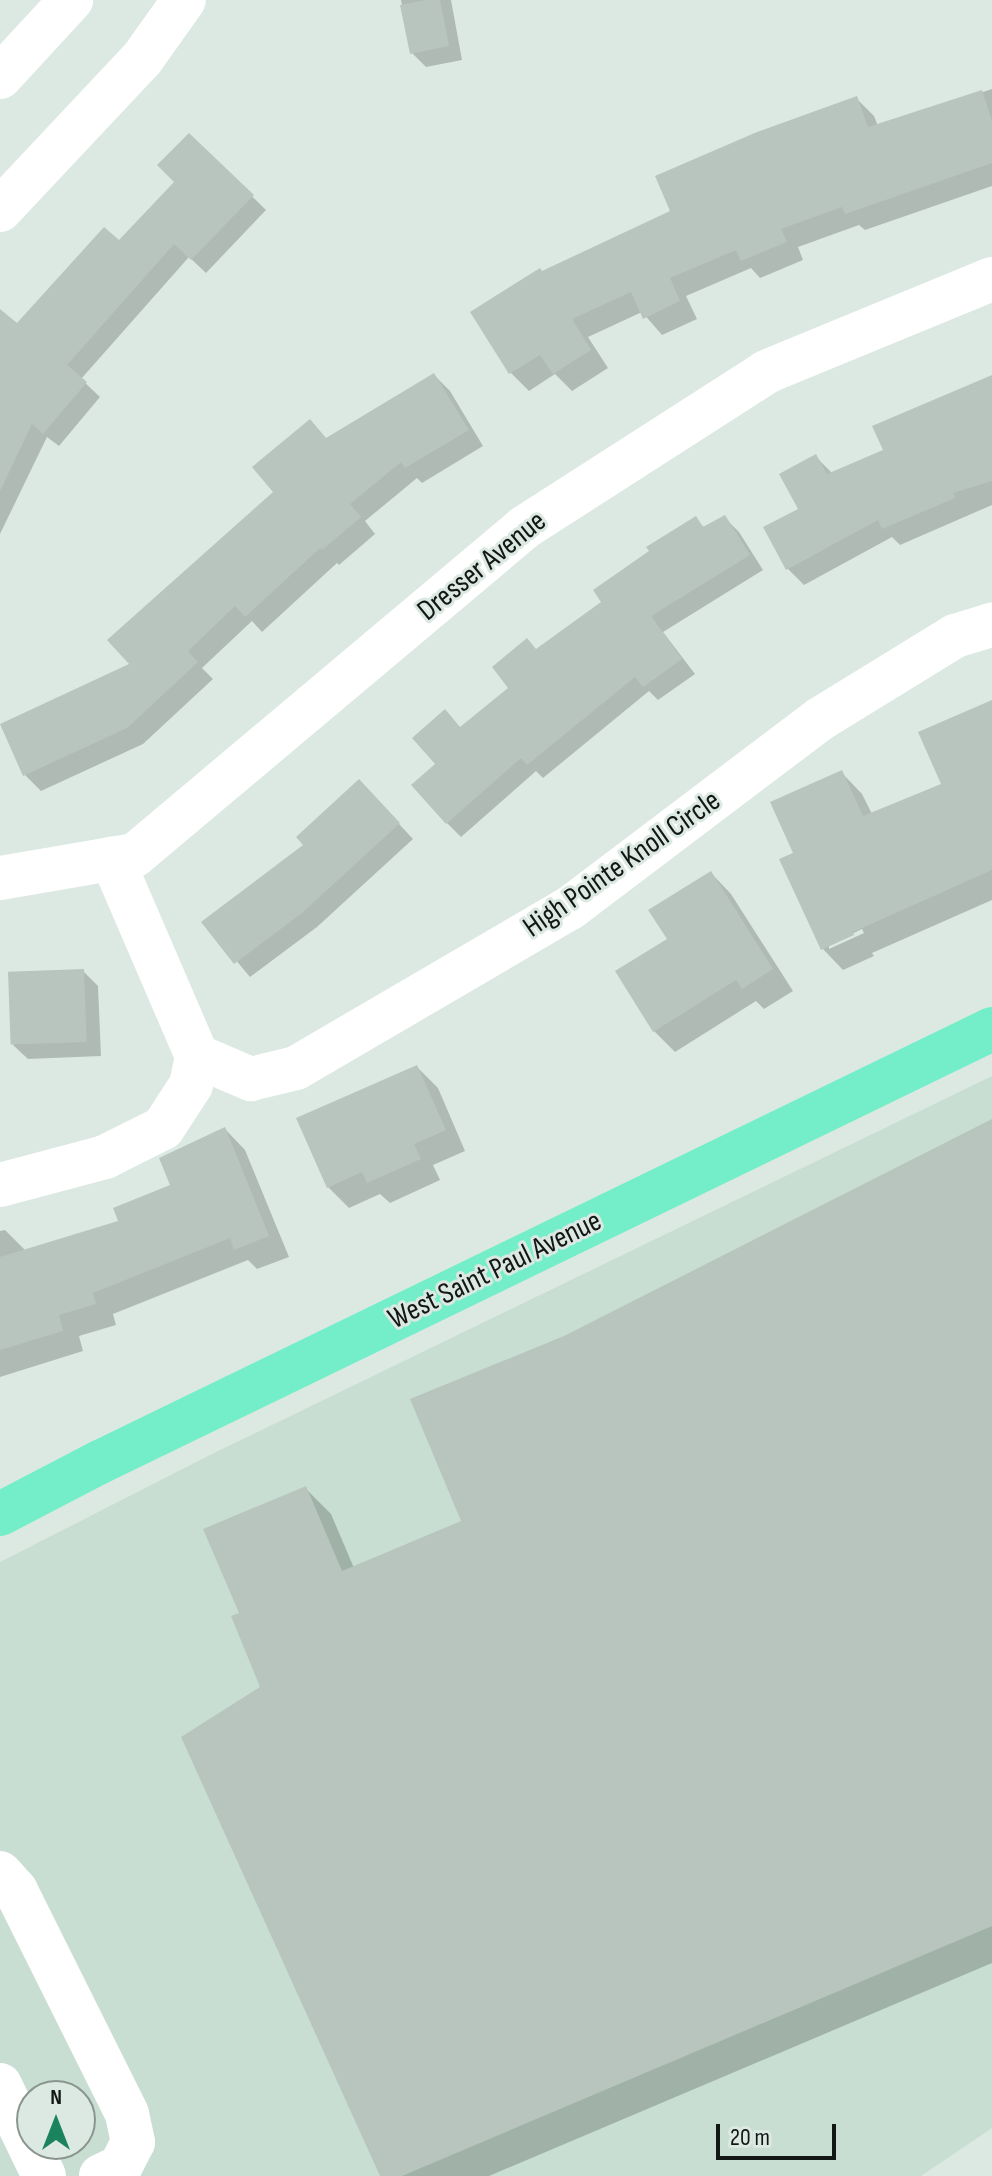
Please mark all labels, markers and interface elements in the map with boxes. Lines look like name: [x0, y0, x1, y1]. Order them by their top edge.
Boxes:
street label: Dresser Avenue: [410, 503, 554, 629]
street label: High Pointe Knoll Circle: [516, 783, 728, 945]
street label: West Saint Paul Avenue: [383, 1203, 607, 1337]
north arrow: [16, 2080, 96, 2160]
text: N: [50, 2084, 62, 2111]
scale bar: [720, 2108, 840, 2158]
text: 20 m: [730, 2123, 770, 2152]

